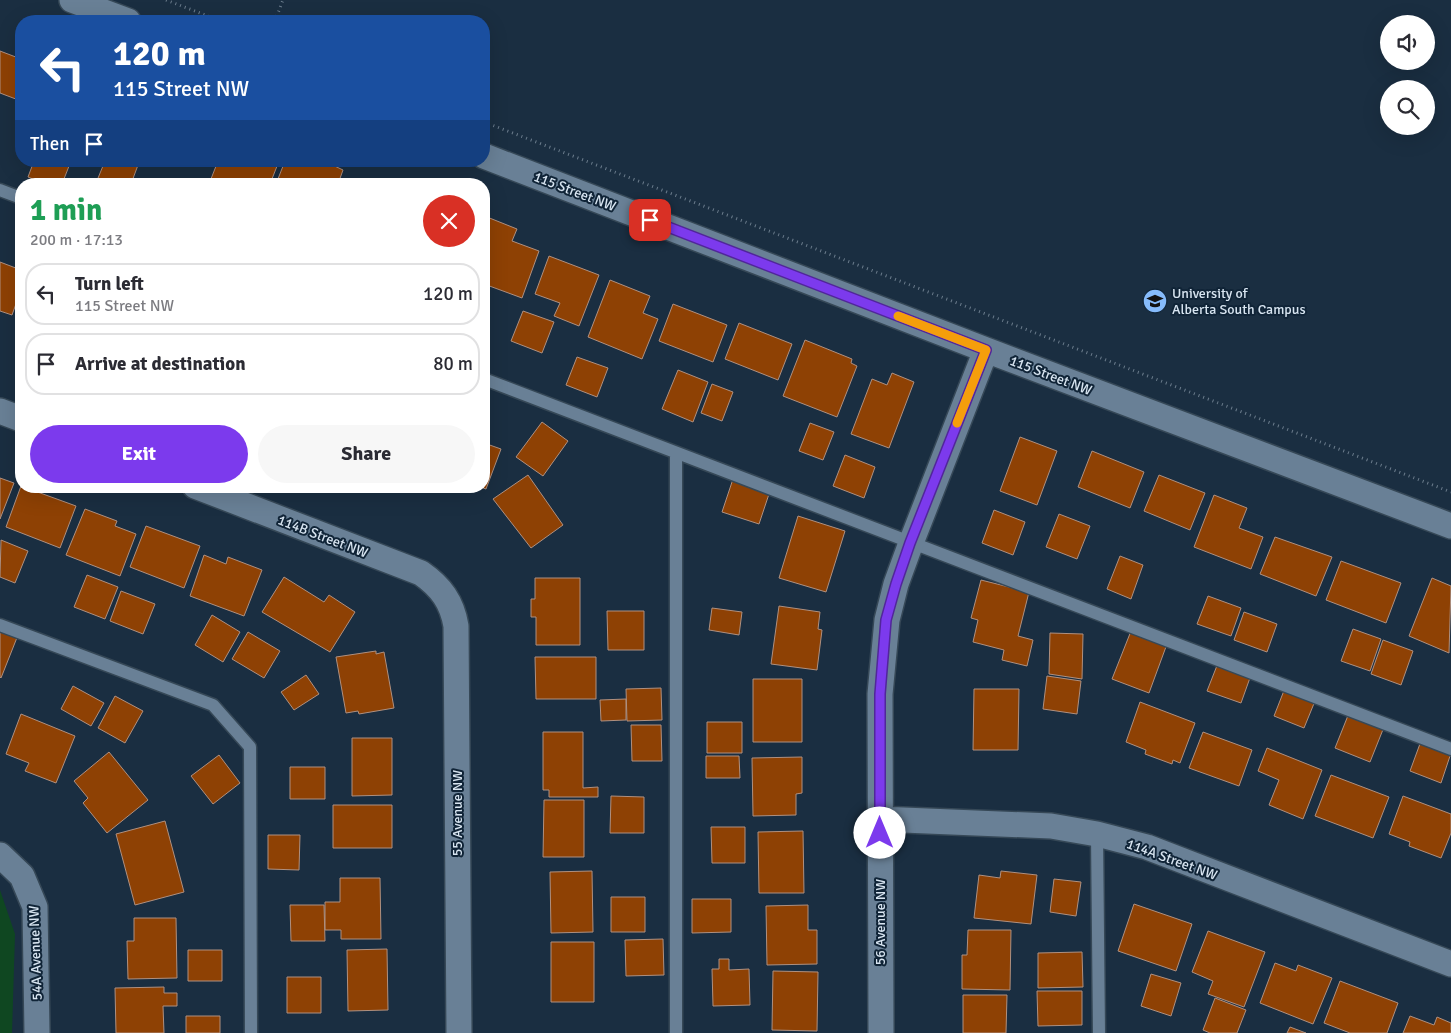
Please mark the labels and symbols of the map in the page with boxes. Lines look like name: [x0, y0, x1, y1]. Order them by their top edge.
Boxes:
street label: 115 Street NW: [531, 168, 618, 215]
pin: [629, 199, 671, 241]
place label: University of Alberta South Campus: [1172, 285, 1306, 318]
school or university icon: University of Alberta South Campus: [1142, 288, 1168, 314]
street label: 115 Street NW: [1007, 352, 1094, 399]
street label: 114B Street NW: [275, 511, 370, 561]
street label: 55 Avenue NW: [449, 770, 466, 856]
position arrow: [853, 806, 905, 858]
street label: 114A Street NW: [1124, 835, 1220, 884]
street label: 56 Avenue NW: [872, 879, 889, 965]
street label: 54A Avenue NW: [25, 905, 46, 1001]

